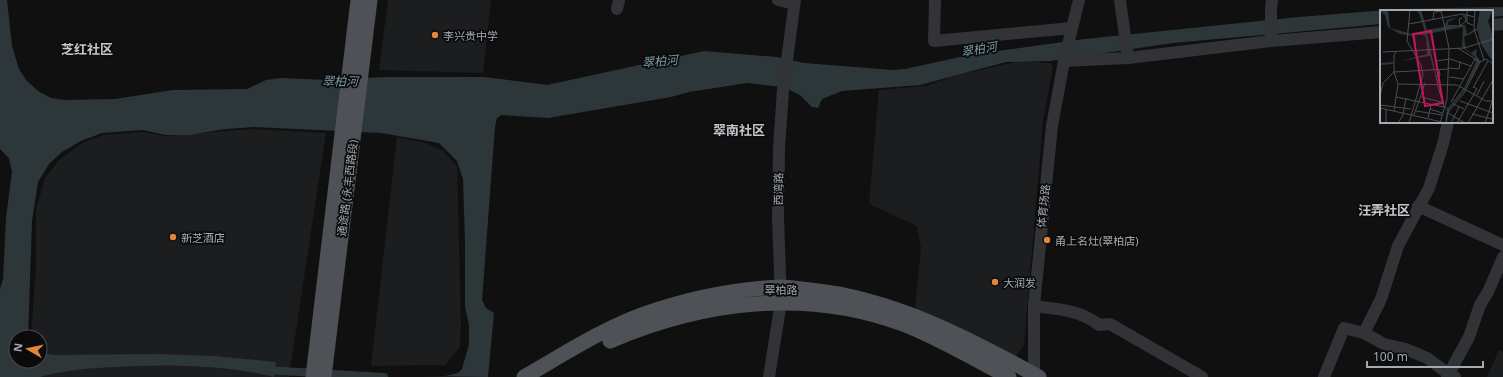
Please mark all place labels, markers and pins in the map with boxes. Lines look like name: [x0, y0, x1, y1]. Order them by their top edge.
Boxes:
place label: 李兴贵中学: [443, 28, 498, 43]
marker: 李兴贵中学: [430, 30, 440, 40]
place label: 新芝酒店: [181, 230, 225, 245]
marker: 新芝酒店: [168, 232, 178, 242]
place label: 甬上名灶(翠柏店): [1055, 233, 1139, 248]
marker: 甬上名灶(翠柏店): [1042, 235, 1052, 245]
place label: 大润发: [1003, 275, 1036, 290]
marker: 大润发: [990, 277, 1000, 287]

